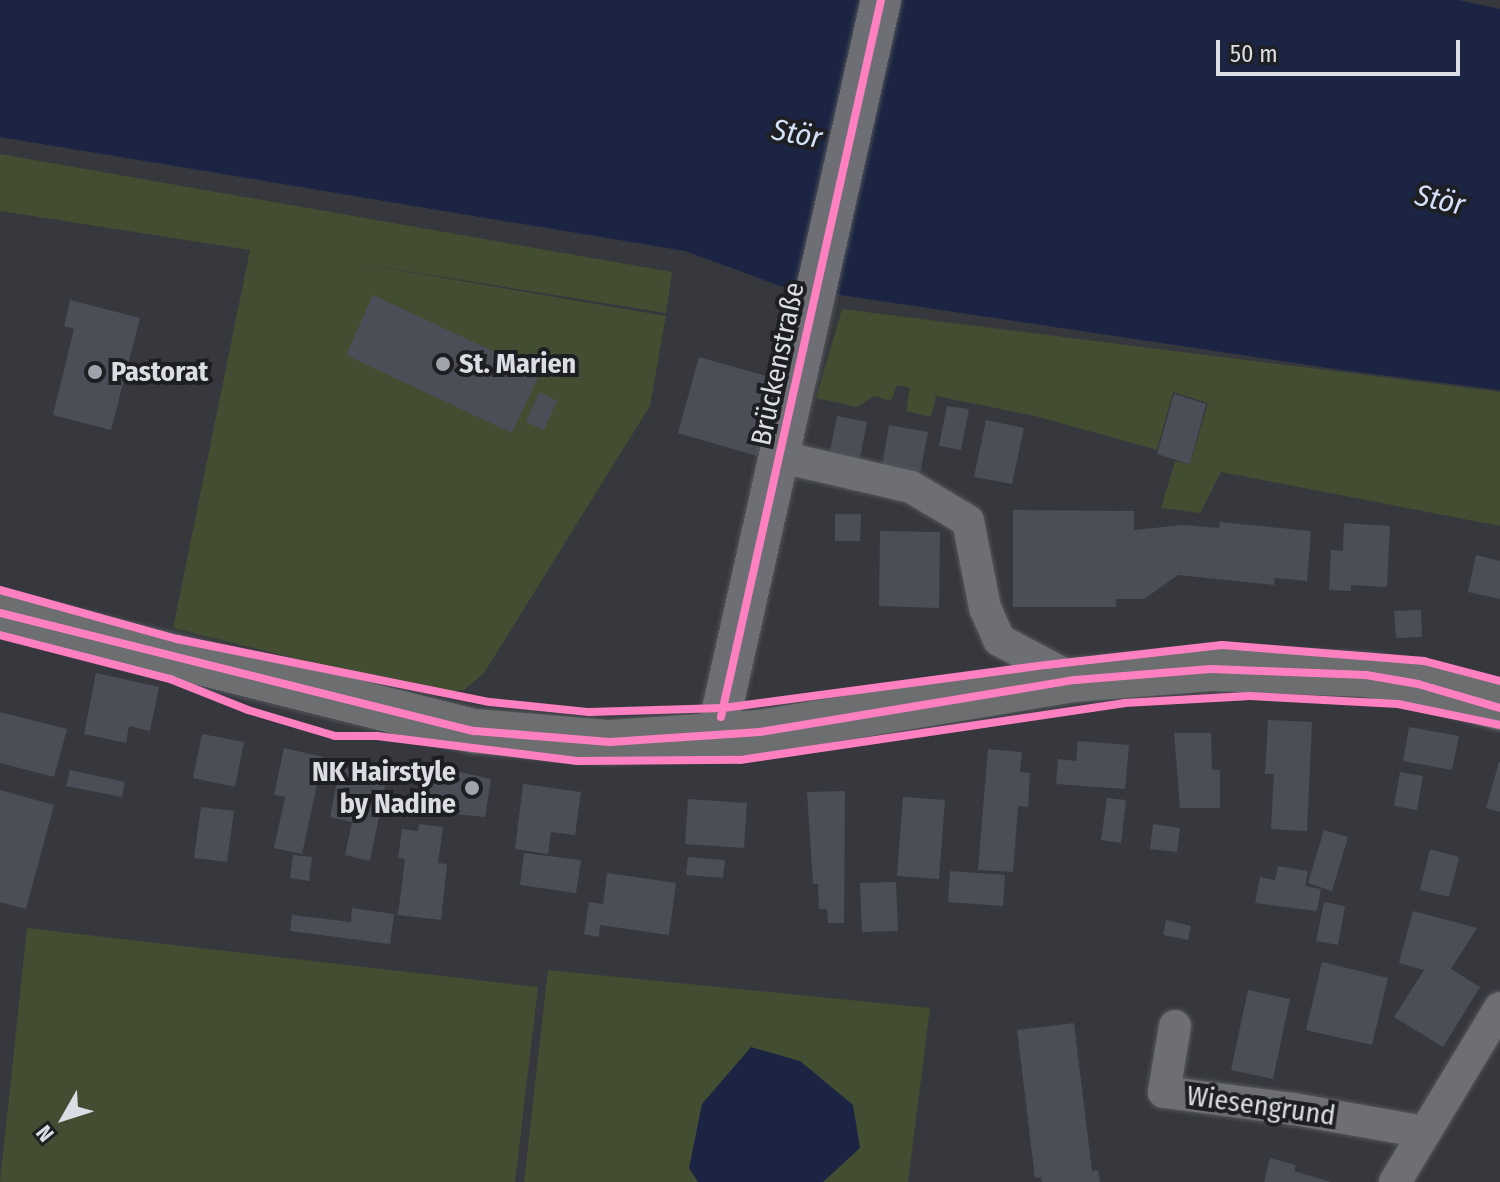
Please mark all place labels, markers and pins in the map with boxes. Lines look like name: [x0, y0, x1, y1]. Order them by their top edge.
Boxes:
place label: St. Marien: [459, 347, 576, 381]
place label: Pastorat: [111, 355, 208, 389]
marker: St. Marien: [434, 355, 452, 373]
marker: Pastorat: [86, 363, 104, 381]
place label: NK Hairstyle by Nadine: [312, 755, 456, 821]
marker: NK Hairstyle by Nadine: [463, 779, 481, 797]

